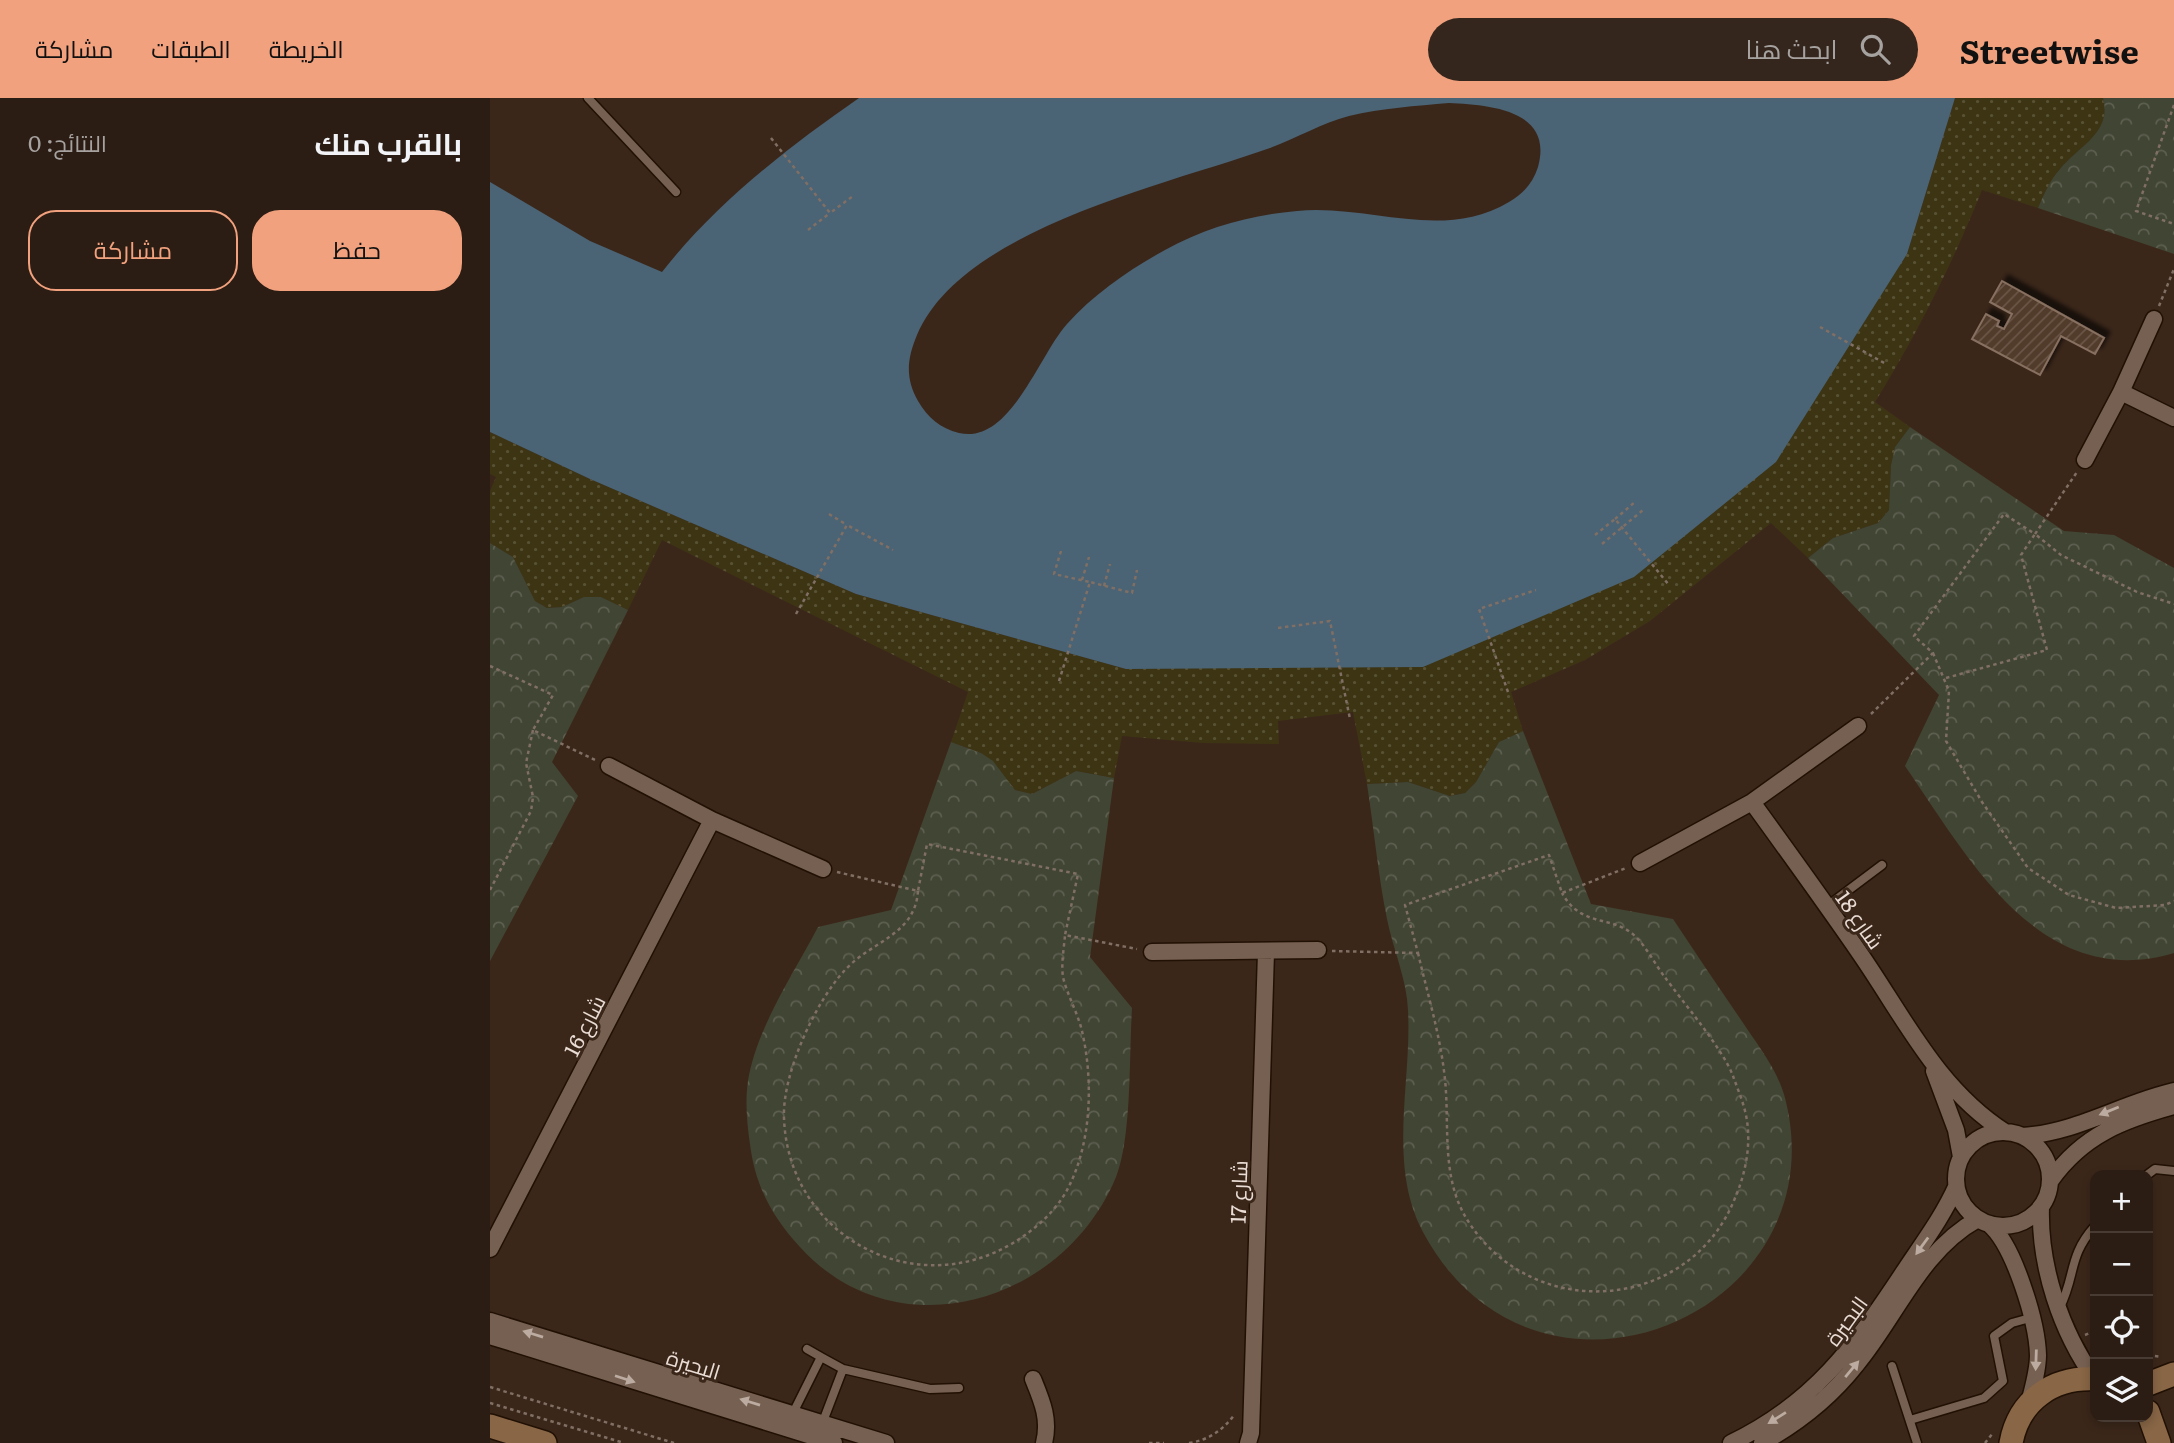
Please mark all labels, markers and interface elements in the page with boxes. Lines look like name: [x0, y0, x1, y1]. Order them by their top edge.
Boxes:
search box: [1428, 18, 1918, 81]
text: Streetwise: [1960, 25, 2139, 74]
text: ابحث هنا: [1746, 28, 1838, 67]
text: مشاركة: [35, 30, 113, 65]
text: الطبقات: [151, 30, 231, 65]
text: الخريطة: [269, 30, 344, 65]
icon: search: [1856, 30, 1894, 68]
text: بالقرب منك: [314, 120, 462, 164]
text: النتائج: 0: [28, 125, 107, 159]
button: مشاركة: [28, 210, 238, 291]
button: حفظ: [252, 210, 462, 291]
street label: شارع 18: [1829, 883, 1892, 955]
street label: شارع 16: [554, 989, 612, 1061]
one-way arrow: [2098, 1106, 2119, 1117]
street label: شارع 17: [1220, 1160, 1255, 1224]
map controls: [2090, 1170, 2153, 1422]
button: +: [2090, 1170, 2153, 1233]
button: −: [2090, 1233, 2153, 1296]
one-way arrow: [1916, 1237, 1930, 1255]
street label: البحيرة: [1816, 1289, 1874, 1351]
button: locate: [2090, 1296, 2153, 1359]
one-way arrow: [522, 1329, 543, 1339]
street label: البحيرة: [663, 1340, 725, 1386]
one-way arrow: [2031, 1350, 2042, 1372]
button: layers: [2090, 1359, 2153, 1422]
one-way arrow: [1844, 1361, 1859, 1378]
one-way arrow: [615, 1374, 636, 1384]
one-way arrow: [739, 1396, 760, 1407]
one-way arrow: [1767, 1411, 1786, 1424]

